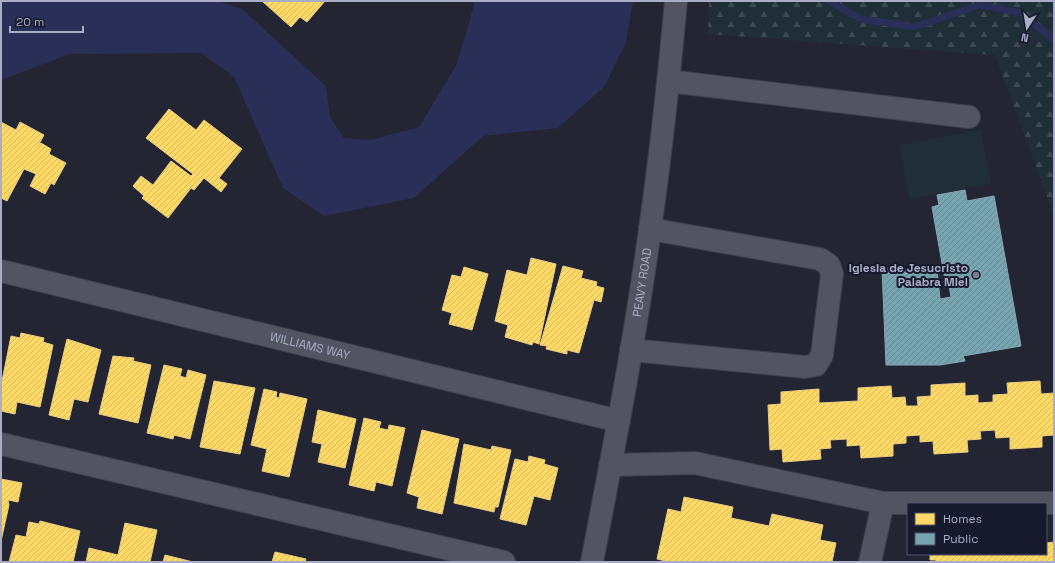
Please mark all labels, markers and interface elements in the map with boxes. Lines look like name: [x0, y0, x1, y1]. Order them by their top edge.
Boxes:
scale bar: [10, 8, 83, 34]
north arrow: [1007, 8, 1047, 48]
text: 20 m: [16, 14, 44, 30]
text: N: [1020, 30, 1030, 45]
street label: PEAVY ROAD: [629, 247, 655, 318]
place label: Iglesia de Jesucristo Palabra Miel: [849, 260, 968, 290]
marker: Iglesia de Jesucristo Palabra Miel: [971, 270, 981, 280]
street label: WILLIAMS WAY: [268, 329, 352, 364]
legend: [907, 503, 1047, 555]
text: Homes: [943, 511, 982, 527]
text: Public: [943, 531, 978, 547]

